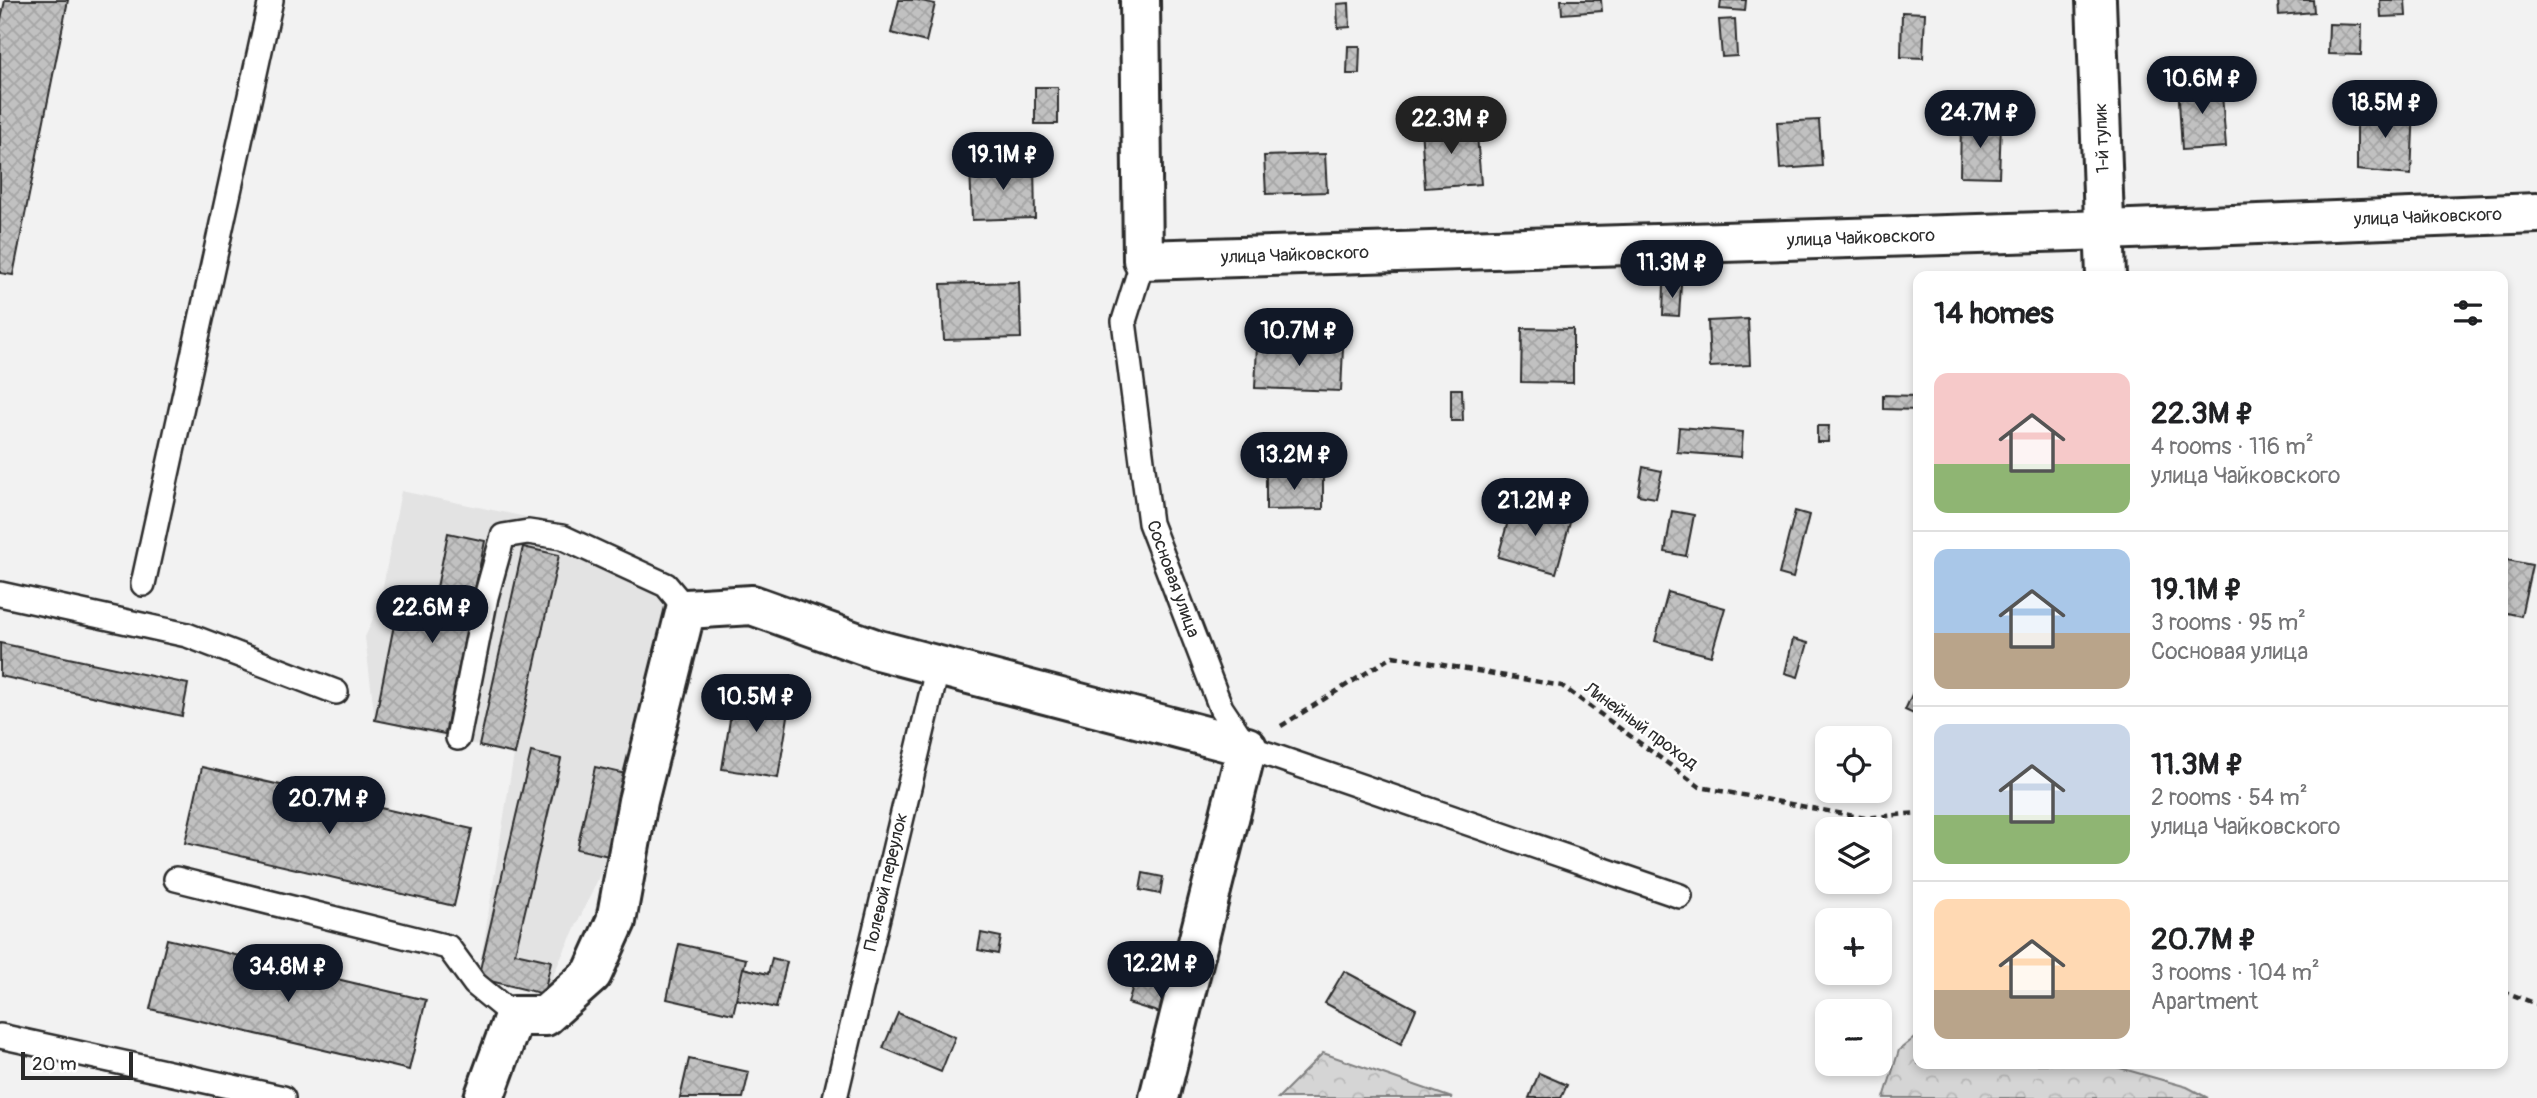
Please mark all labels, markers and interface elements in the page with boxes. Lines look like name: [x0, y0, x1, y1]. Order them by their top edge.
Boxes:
pin: 10.6M ₽: [2137, 57, 2267, 116]
text: 10.6M ₽: [2163, 64, 2241, 93]
pin: 18.5M ₽: [2320, 80, 2450, 140]
text: 18.5M ₽: [2348, 88, 2422, 117]
pin: 24.7M ₽: [1915, 90, 2045, 150]
pin: 22.3M ₽: [1386, 96, 1516, 156]
text: 24.7M ₽: [1941, 98, 2019, 127]
street label: 1-й тупик: [2089, 102, 2115, 174]
text: 22.3M ₽: [1412, 104, 1490, 133]
pin: 19.1M ₽: [938, 132, 1068, 192]
text: 19.1M ₽: [968, 140, 1038, 169]
street label: улица Чайковского: [2353, 203, 2503, 231]
street label: улица Чайковского: [1786, 224, 1936, 252]
pin: 11.3M ₽: [1607, 240, 1737, 300]
street label: улица Чайковского: [1220, 241, 1370, 269]
text: 11.3M ₽: [1636, 248, 1708, 277]
icon: filters: [2449, 294, 2487, 332]
text: 14 homes: [1934, 295, 2054, 332]
pin: 10.7M ₽: [1234, 308, 1364, 368]
text: 10.7M ₽: [1260, 316, 1338, 345]
text: 22.3M ₽: [2151, 395, 2254, 432]
icon: home: [1990, 401, 2074, 485]
text: 4 rooms · 116 m²: [2151, 432, 2314, 461]
pin: 13.2M ₽: [1229, 433, 1359, 492]
text: 13.2M ₽: [1256, 440, 1332, 469]
text: улица Чайковского: [2151, 461, 2340, 490]
pin: 21.2M ₽: [1470, 478, 1600, 538]
text: 21.2M ₽: [1497, 486, 1573, 515]
street label: Сосновая улица: [1141, 517, 1205, 641]
text: 19.1M ₽: [2151, 571, 2243, 608]
icon: home: [1990, 577, 2074, 661]
pin: 22.6M ₽: [367, 586, 497, 645]
text: 22.6M ₽: [392, 593, 472, 622]
text: 3 rooms · 95 m²: [2151, 608, 2306, 637]
text: Сосновая улица: [2151, 637, 2308, 666]
pin: 10.5M ₽: [691, 674, 821, 734]
street label: Линейный проход: [1579, 676, 1703, 775]
text: 10.5M ₽: [717, 682, 795, 711]
map controls: [1815, 726, 1892, 1076]
button: locate: [1815, 726, 1892, 803]
text: 11.3M ₽: [2151, 746, 2244, 783]
icon: home: [1990, 752, 2074, 836]
pin: 20.7M ₽: [264, 776, 394, 836]
text: 2 rooms · 54 m²: [2151, 783, 2308, 812]
text: 20.7M ₽: [288, 784, 370, 813]
street label: Полевой переулок: [859, 811, 913, 953]
text: улица Чайковского: [2151, 812, 2340, 841]
button: layers: [1815, 817, 1892, 894]
button: +: [1815, 908, 1892, 985]
text: 20.7M ₽: [2151, 921, 2257, 958]
icon: home: [1990, 927, 2074, 1011]
pin: 12.2M ₽: [1096, 942, 1226, 1001]
pin: 34.8M ₽: [223, 944, 353, 1004]
text: 12.2M ₽: [1123, 949, 1199, 978]
text: 34.8M ₽: [249, 952, 327, 981]
text: 3 rooms · 104 m²: [2151, 958, 2320, 987]
text: Apartment: [2151, 987, 2258, 1016]
button: −: [1815, 999, 1892, 1076]
scale bar: [21, 1049, 133, 1081]
text: 20 m: [32, 1052, 77, 1076]

